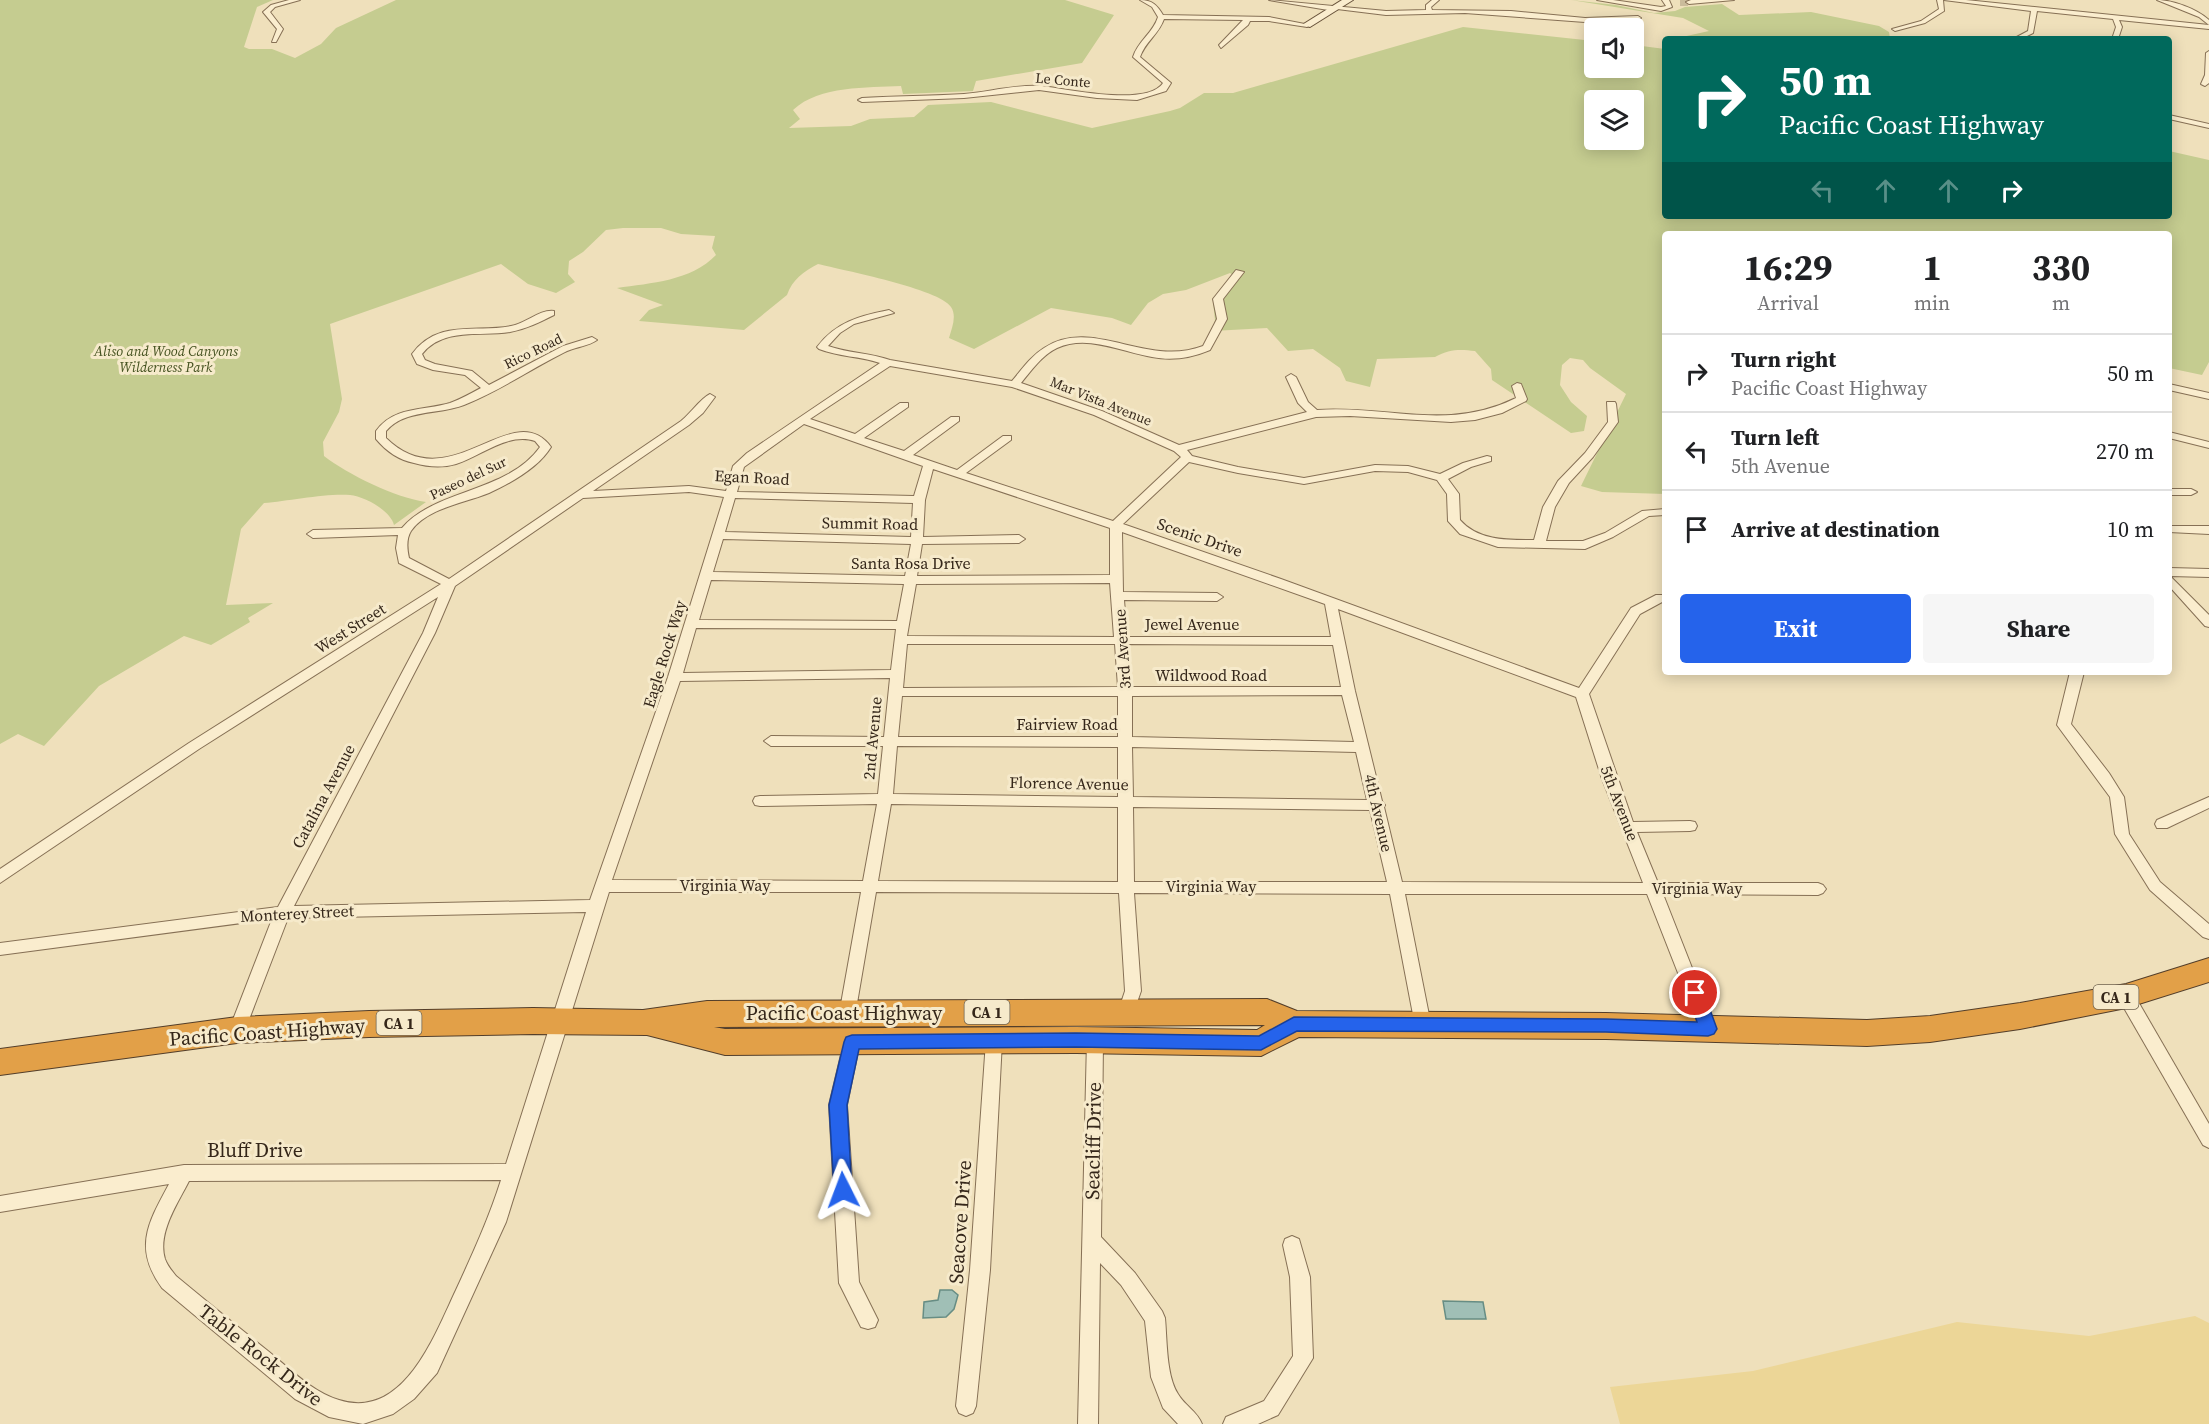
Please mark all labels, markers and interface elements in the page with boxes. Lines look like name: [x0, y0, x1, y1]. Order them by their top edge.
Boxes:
map controls: [1584, 18, 1644, 150]
button: sound: [1584, 18, 1644, 78]
text: 50 m: [1779, 51, 1872, 109]
icon: right: [1680, 60, 1758, 138]
street label: Le Conte: [1035, 68, 1091, 92]
button: layers: [1584, 90, 1644, 150]
text: Pacific Coast Highway: [1779, 106, 2044, 143]
icon: left: [1806, 174, 1839, 207]
icon: ahead: [1869, 174, 1902, 207]
icon: ahead: [1932, 174, 1965, 207]
icon: right: [1995, 174, 2028, 207]
text: 16:29: [1744, 243, 1832, 292]
text: 1: [1922, 243, 1942, 292]
text: 330: [2032, 243, 2090, 292]
text: Arrival: [1757, 289, 1819, 317]
text: min: [1914, 289, 1950, 317]
text: m: [2052, 289, 2070, 317]
street label: Rico Road: [500, 328, 566, 374]
park label: Aliso and Wood Canyons Wilderness Park: [93, 341, 239, 377]
text: Turn right: [1731, 344, 1836, 374]
icon: right: [1680, 357, 1713, 390]
text: 50 m: [2107, 358, 2154, 388]
street label: Mar Vista Avenue: [1047, 371, 1155, 431]
text: Pacific Coast Highway: [1731, 374, 1927, 402]
text: Turn left: [1731, 422, 1819, 452]
icon: left: [1680, 435, 1713, 468]
text: 270 m: [2096, 436, 2154, 466]
street label: Paseo del Sur: [426, 451, 510, 505]
text: 5th Avenue: [1731, 452, 1830, 480]
street label: Egan Road: [714, 464, 790, 490]
street label: Summit Road: [822, 511, 918, 535]
street label: Scenic Drive: [1154, 512, 1246, 562]
icon: arrive: [1680, 513, 1713, 546]
text: Arrive at destination: [1731, 514, 1940, 544]
text: 10 m: [2107, 514, 2154, 544]
street label: Santa Rosa Drive: [851, 552, 971, 574]
button: Exit: [1680, 594, 1911, 663]
button: Share: [1923, 594, 2154, 663]
street label: West Street: [310, 597, 390, 658]
street label: Eagle Rock Way: [637, 597, 691, 711]
street label: 3rd Avenue: [1108, 608, 1136, 690]
street label: Jewel Avenue: [1144, 613, 1239, 635]
street label: Wildwood Road: [1155, 664, 1267, 686]
street label: 2nd Avenue: [857, 696, 887, 780]
street label: Fairview Road: [1016, 713, 1118, 735]
street label: Catalina Avenue: [286, 740, 360, 852]
street label: 5th Avenue: [1596, 762, 1644, 844]
street label: Florence Avenue: [1009, 771, 1129, 795]
street label: 4th Avenue: [1359, 772, 1399, 854]
street label: Virginia Way: [679, 874, 771, 896]
street label: Virginia Way: [1165, 875, 1257, 897]
street label: Virginia Way: [1651, 877, 1743, 899]
street label: Monterey Street: [240, 899, 355, 927]
pin: [1669, 967, 1720, 1018]
icon: arrive: [1678, 976, 1711, 1009]
road number: CA 1: [2094, 985, 2138, 1009]
street label: Pacific Coast Highway: [746, 999, 943, 1027]
road number: CA 1: [964, 1000, 1010, 1024]
street label: Pacific Coast Highway: [168, 1011, 367, 1053]
road number: CA 1: [376, 1011, 422, 1035]
street label: Seacliff Drive: [1078, 1082, 1108, 1200]
street label: Bluff Drive: [207, 1136, 303, 1164]
position arrow: [811, 1158, 875, 1222]
street label: Seacove Drive: [942, 1159, 978, 1285]
street label: Table Rock Drive: [193, 1298, 329, 1412]

